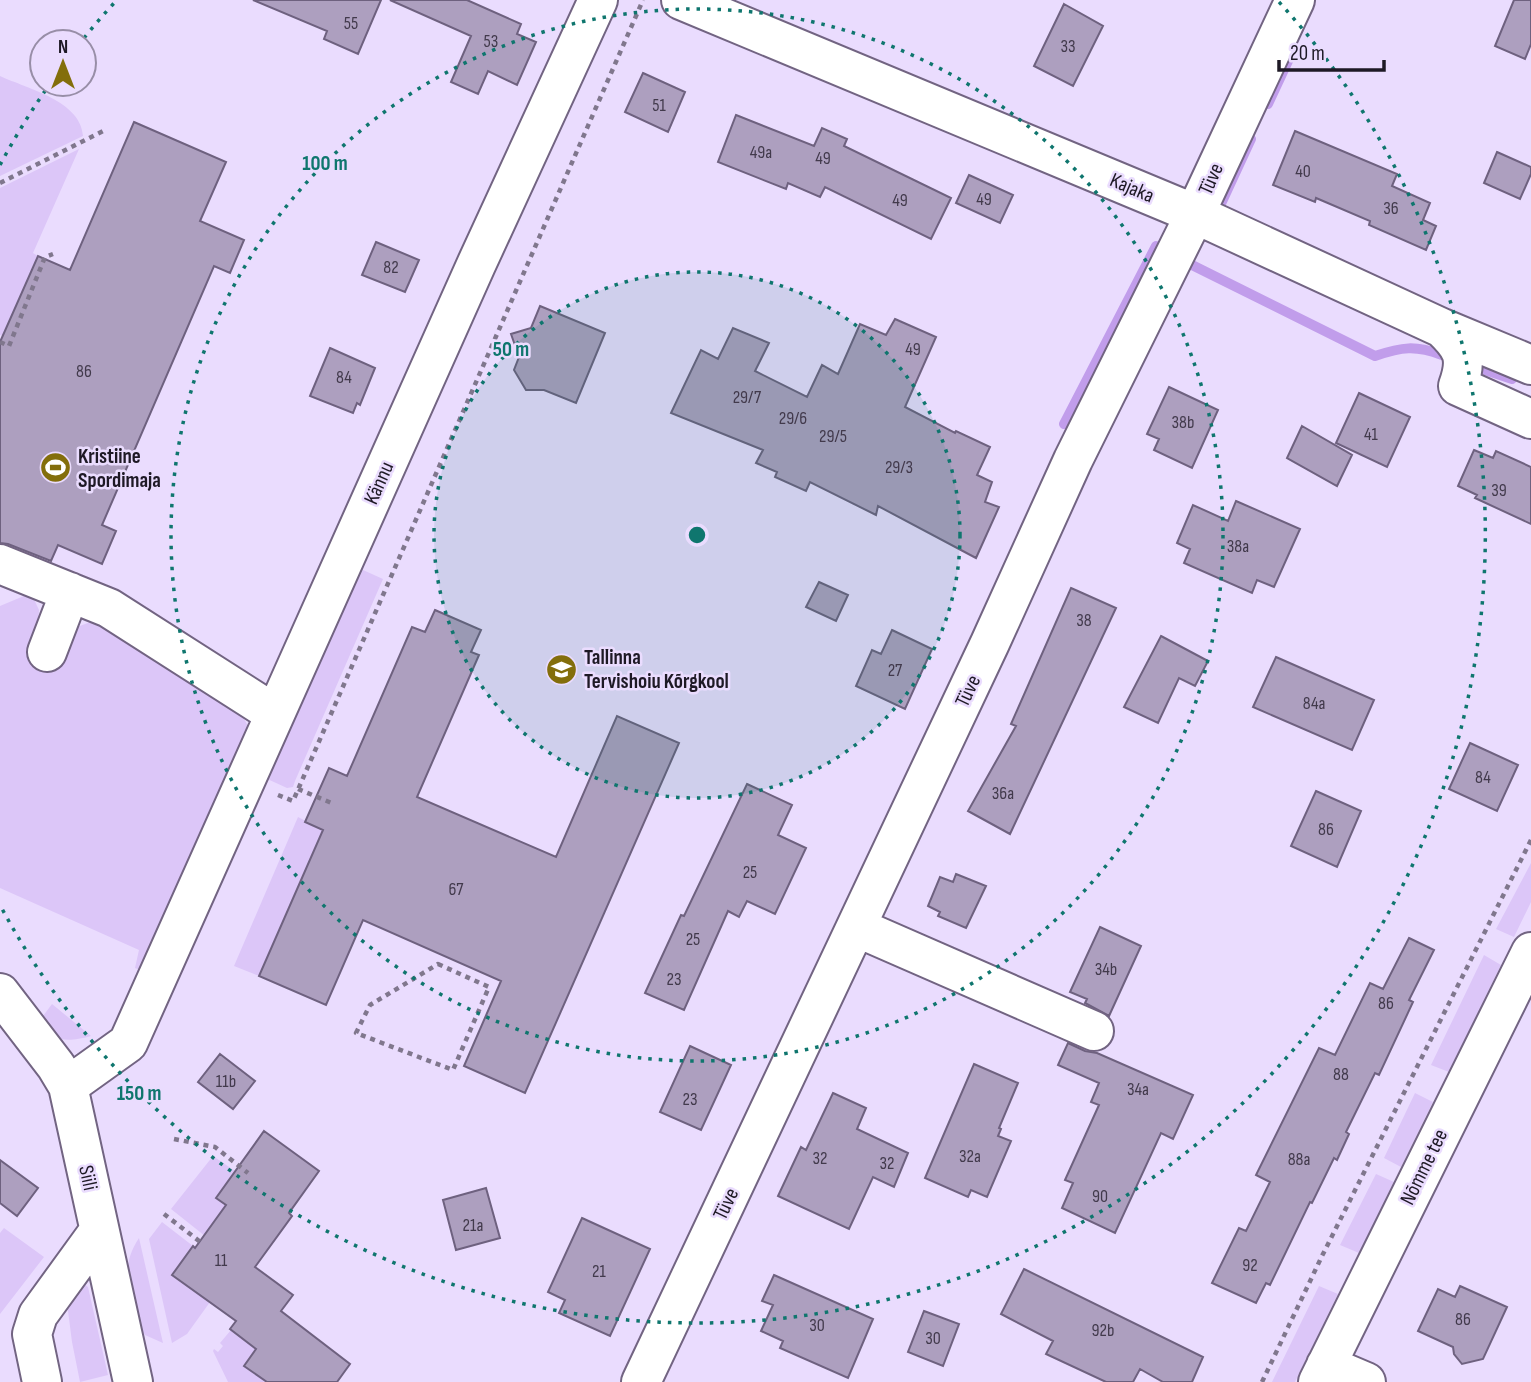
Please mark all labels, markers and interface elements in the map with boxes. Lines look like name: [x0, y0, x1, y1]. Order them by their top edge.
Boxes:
house number: 55: [344, 13, 358, 34]
north arrow: [28, 28, 98, 98]
scale bar: [1279, 28, 1384, 72]
house number: 53: [484, 31, 498, 52]
text: N: [58, 36, 68, 59]
house number: 33: [1060, 36, 1076, 57]
text: 20 m: [1290, 41, 1325, 66]
house number: 51: [652, 95, 666, 116]
house number: 49a: [750, 142, 772, 163]
house number: 49: [815, 148, 831, 169]
text: 100 m: [302, 151, 348, 176]
street label: Tüve: [1193, 159, 1229, 199]
house number: 40: [1295, 161, 1311, 182]
street label: Kajaka: [1106, 168, 1158, 208]
house number: 49: [976, 189, 992, 210]
house number: 49: [892, 190, 908, 211]
house number: 36: [1383, 198, 1399, 219]
house number: 82: [383, 257, 399, 278]
text: 50 m: [493, 337, 529, 362]
house number: 49: [905, 339, 921, 360]
house number: 86: [76, 361, 92, 382]
house number: 84: [336, 367, 352, 388]
house number: 29/7: [733, 387, 762, 408]
house number: 29/6: [779, 408, 807, 429]
house number: 38b: [1172, 412, 1194, 433]
house number: 41: [1364, 424, 1379, 445]
house number: 29/5: [819, 426, 847, 447]
place label: Kristiine Spordimaja: [78, 444, 161, 493]
sports icon: Kristiine Spordimaja: [38, 451, 72, 485]
house number: 29/3: [885, 457, 913, 478]
street label: Kännu: [359, 458, 399, 508]
house number: 39: [1491, 480, 1507, 501]
centre of rings: [685, 523, 709, 547]
house number: 38a: [1227, 536, 1249, 557]
house number: 38: [1076, 610, 1092, 631]
place label: Tallinna Tervishoiu Kõrgkool: [584, 645, 729, 694]
school or university icon: Tallinna Tervishoiu Kõrgkool: [544, 652, 578, 686]
house number: 27: [888, 660, 903, 681]
street label: Tüve: [950, 671, 986, 711]
house number: 84a: [1303, 693, 1325, 714]
house number: 84: [1475, 767, 1491, 788]
house number: 36a: [992, 783, 1014, 804]
house number: 86: [1318, 819, 1334, 840]
house number: 25: [743, 862, 757, 883]
house number: 67: [448, 879, 464, 900]
house number: 25: [686, 929, 700, 950]
house number: 34b: [1095, 959, 1117, 980]
house number: 23: [667, 969, 682, 990]
house number: 86: [1378, 993, 1394, 1014]
house number: 88: [1333, 1064, 1349, 1085]
house number: 11b: [216, 1071, 236, 1092]
house number: 34a: [1127, 1079, 1149, 1100]
text: 150 m: [117, 1081, 161, 1106]
house number: 23: [683, 1089, 698, 1110]
street label: Nõmme tee: [1395, 1125, 1453, 1209]
house number: 32a: [959, 1146, 981, 1167]
house number: 32: [813, 1148, 827, 1169]
house number: 88a: [1288, 1149, 1310, 1170]
house number: 32: [880, 1153, 894, 1174]
street label: Siili: [73, 1163, 103, 1193]
street label: Tüve: [708, 1184, 744, 1224]
house number: 90: [1092, 1186, 1108, 1207]
house number: 21a: [463, 1215, 483, 1236]
house number: 11: [215, 1250, 228, 1271]
house number: 92: [1242, 1255, 1258, 1276]
house number: 21: [592, 1261, 607, 1282]
house number: 86: [1455, 1309, 1471, 1330]
house number: 30: [809, 1315, 825, 1336]
house number: 92b: [1092, 1320, 1114, 1341]
house number: 30: [925, 1328, 941, 1349]

